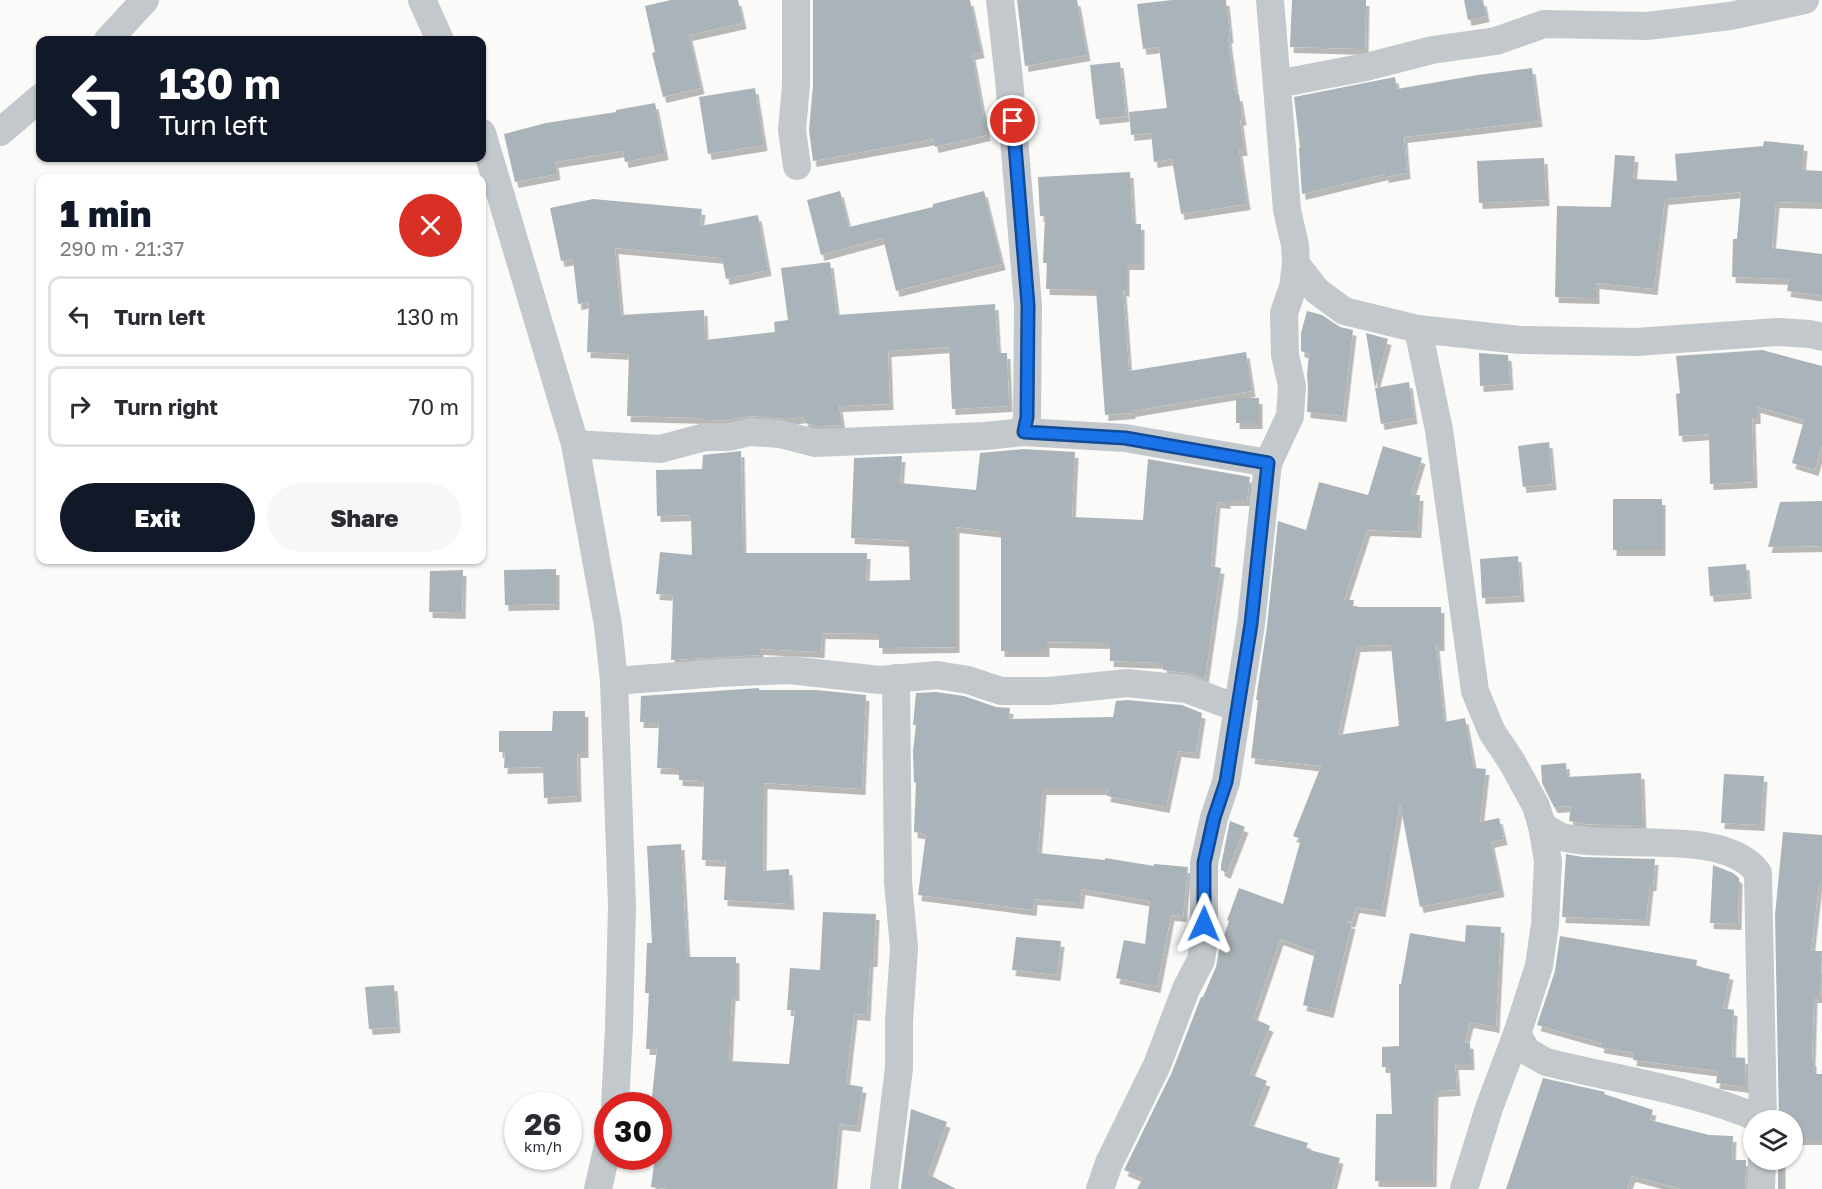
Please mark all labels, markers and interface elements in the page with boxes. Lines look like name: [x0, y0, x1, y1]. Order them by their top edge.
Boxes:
text: 130 m: [159, 58, 281, 108]
icon: left: [60, 60, 138, 138]
pin: [987, 95, 1038, 146]
icon: arrive: [996, 104, 1029, 137]
text: Turn left: [159, 109, 268, 141]
text: 1 min: [60, 192, 151, 235]
button: close: [399, 194, 462, 257]
text: 290 m · 21:37: [60, 236, 184, 260]
icon: left: [63, 300, 96, 333]
text: Turn left: [114, 303, 205, 330]
text: 130 m: [397, 303, 459, 330]
icon: right: [63, 390, 96, 423]
text: Turn right: [114, 393, 218, 420]
text: 70 m: [409, 393, 459, 420]
button: Exit: [60, 483, 255, 552]
button: Share: [267, 483, 462, 552]
position arrow: [1172, 892, 1236, 956]
speed limit sign: 30: [594, 1092, 672, 1170]
text: 26: [524, 1106, 562, 1142]
map controls: [1743, 1110, 1803, 1170]
button: layers: [1743, 1110, 1803, 1170]
text: km/h: [524, 1137, 562, 1155]

